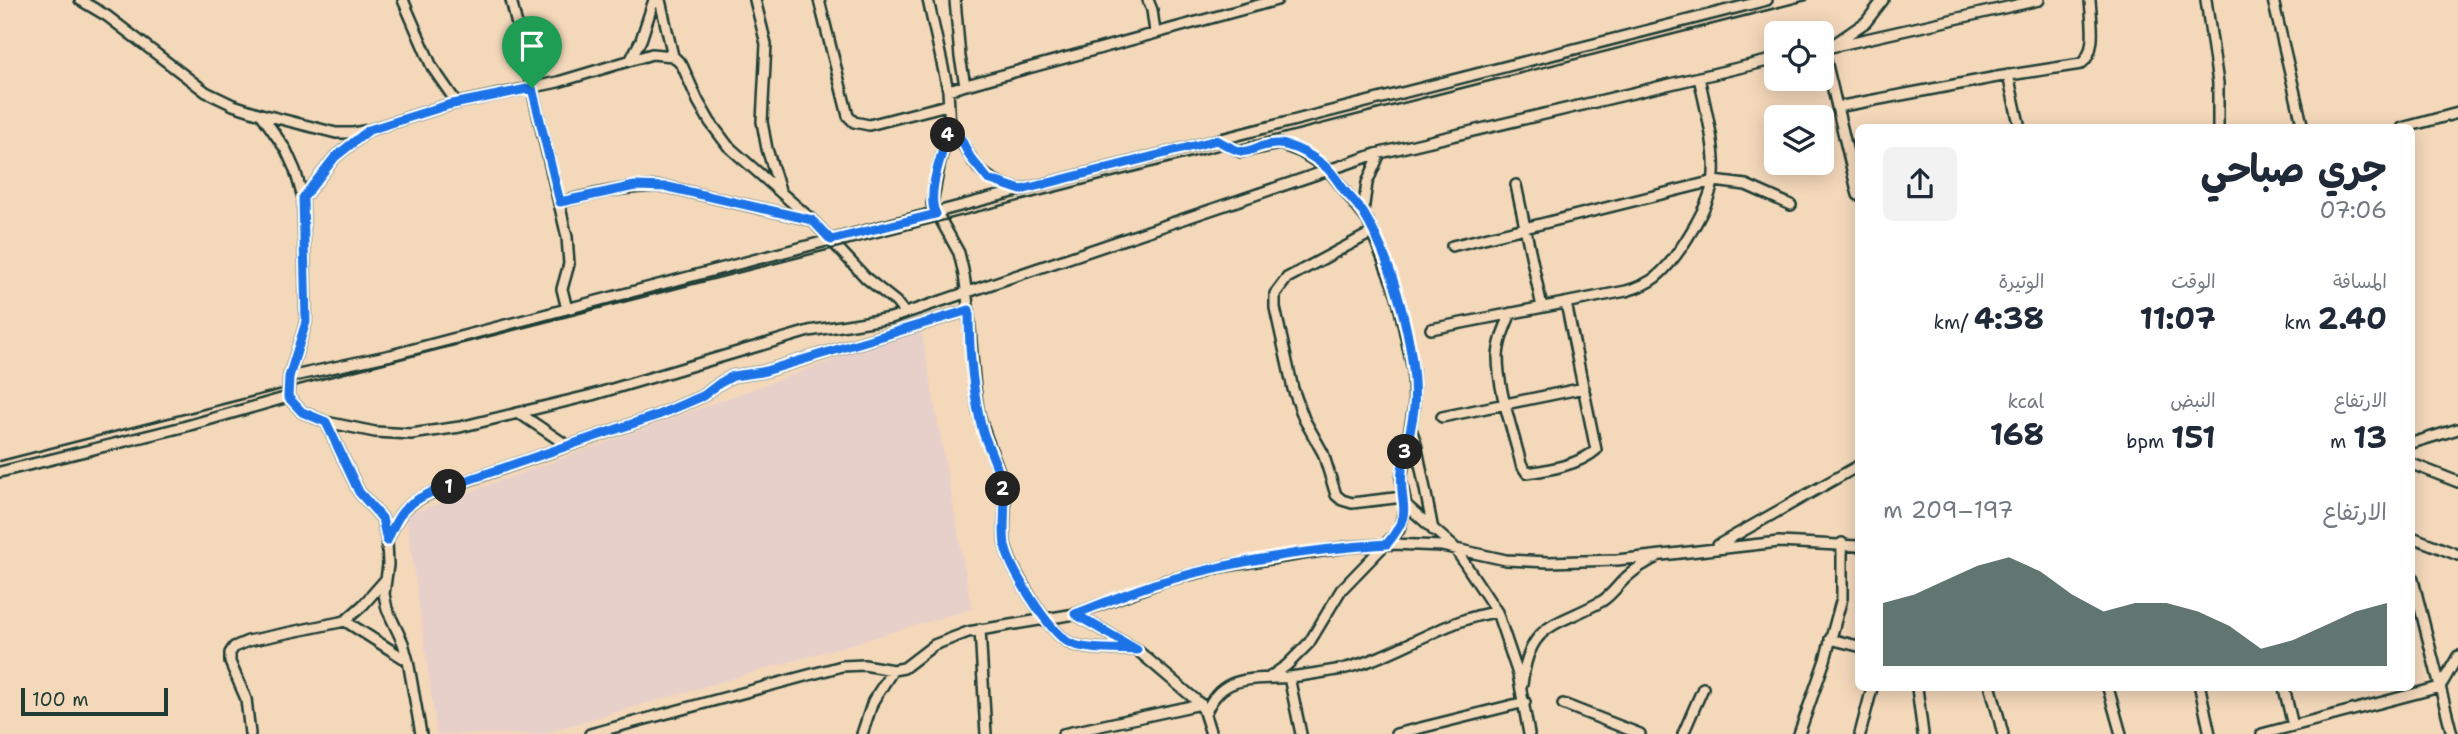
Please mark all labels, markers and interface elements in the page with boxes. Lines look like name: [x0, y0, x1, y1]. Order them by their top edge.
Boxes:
pin: [502, 16, 562, 88]
map controls: [1764, 21, 1834, 175]
button: locate: [1764, 21, 1834, 91]
icon: arrive: [513, 27, 551, 65]
button: layers: [1764, 105, 1834, 175]
pin: 4: [930, 118, 965, 152]
text: 4: [941, 122, 954, 147]
text: جري صباحي: [2200, 143, 2387, 194]
button: share: [1883, 147, 1957, 221]
text: 07:06: [2320, 195, 2387, 225]
text: الوتيرة: [1998, 269, 2044, 294]
text: الوقت: [2171, 269, 2216, 294]
text: المسافة: [2333, 269, 2387, 294]
text: 4:38: [1974, 298, 2044, 339]
text: 11:07: [2140, 298, 2216, 339]
text: 2.40: [2318, 298, 2387, 339]
text: /km: [1934, 310, 1974, 335]
text: km: [2284, 310, 2318, 335]
text: النبض: [2170, 388, 2216, 413]
text: الارتفاع: [2334, 388, 2387, 413]
text: kcal: [2007, 389, 2044, 414]
text: 168: [1990, 414, 2044, 455]
text: 151: [2171, 417, 2216, 458]
text: 13: [2353, 417, 2387, 458]
text: bpm: [2126, 429, 2171, 454]
text: m: [2330, 429, 2353, 454]
pin: 3: [1388, 434, 1422, 470]
text: 3: [1398, 439, 1411, 464]
pin: 1: [432, 470, 466, 504]
pin: 2: [986, 472, 1020, 506]
text: 1: [444, 474, 453, 499]
text: 2: [996, 476, 1009, 501]
text: 197–209 m: [1883, 495, 2013, 525]
text: الارتفاع: [2323, 497, 2387, 527]
scale bar: [21, 685, 168, 717]
text: 100 m: [32, 687, 89, 712]

